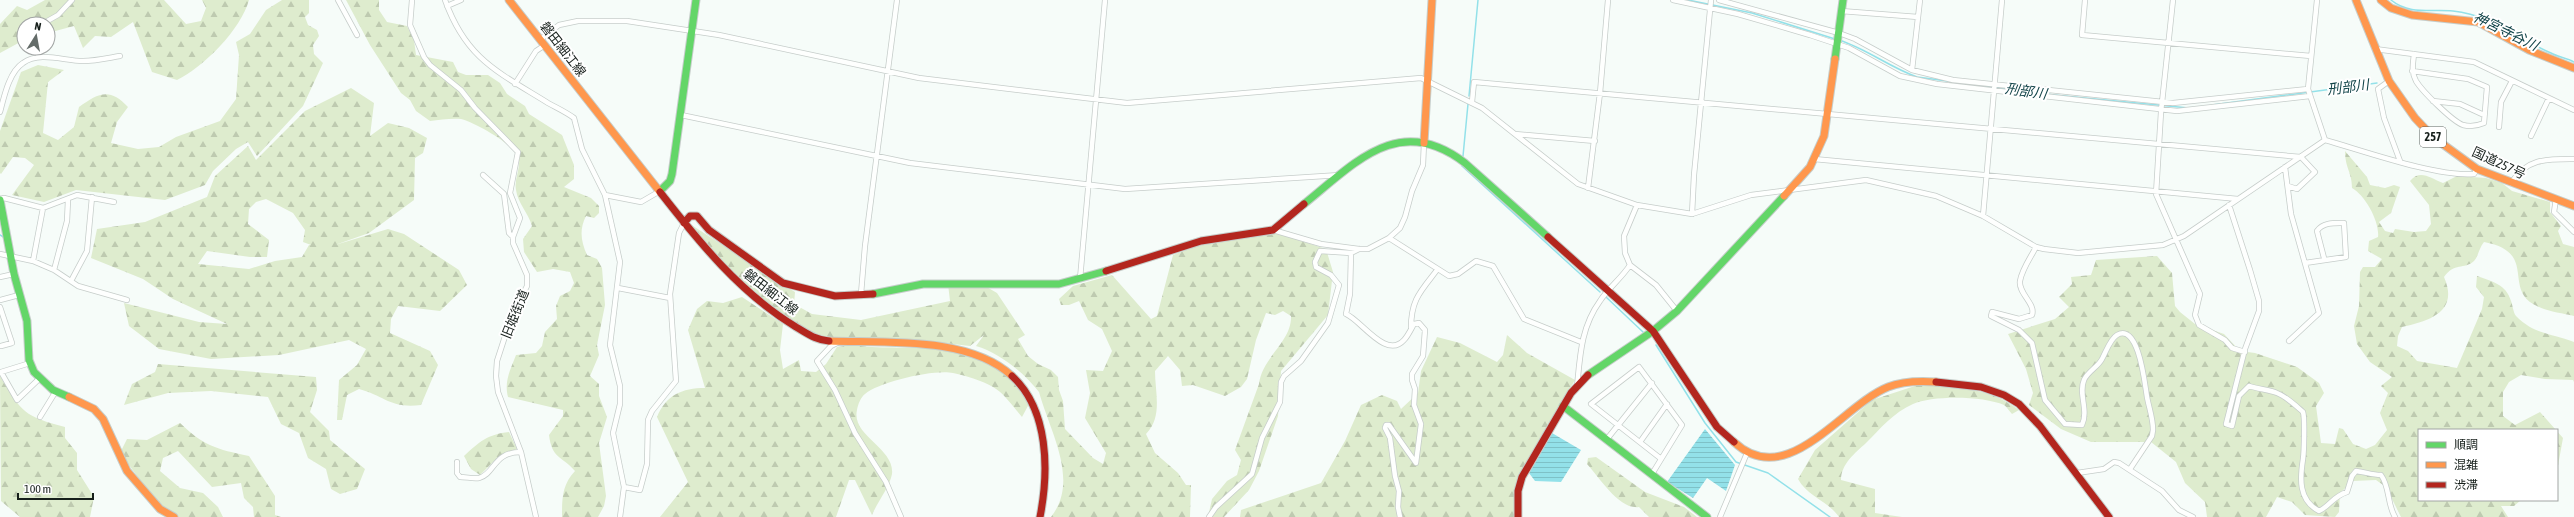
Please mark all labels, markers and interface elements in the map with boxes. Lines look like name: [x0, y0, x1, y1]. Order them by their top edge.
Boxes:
water label: 神宮寺谷川: [2471, 8, 2543, 54]
north arrow: [16, 16, 56, 56]
street label: 磐田細江線: [537, 19, 589, 79]
text: N: [34, 20, 42, 33]
water label: 刑部川: [2326, 76, 2372, 97]
water label: 刑部川: [2004, 80, 2050, 102]
road number: 257: [2420, 127, 2446, 147]
street label: 国道257号: [2470, 144, 2528, 182]
street label: 磐田細江線: [741, 266, 801, 318]
street label: 旧姫街道: [498, 287, 532, 341]
legend: [2418, 429, 2558, 501]
text: 順調: [2454, 438, 2478, 452]
text: 混雑: [2454, 458, 2478, 472]
scale bar: [18, 475, 93, 501]
text: 渋滞: [2454, 478, 2478, 492]
text: 100 m: [24, 482, 51, 496]

